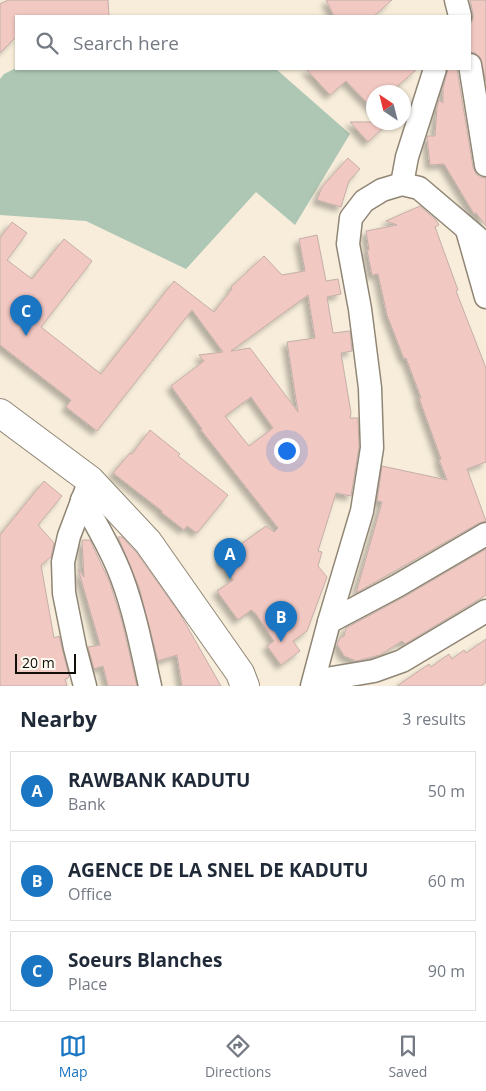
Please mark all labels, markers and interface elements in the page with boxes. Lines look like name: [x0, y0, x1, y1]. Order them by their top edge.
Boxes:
search box: [15, 15, 471, 70]
icon: search: [33, 29, 61, 57]
text: Search here: [73, 30, 179, 56]
north arrow: [366, 85, 411, 130]
pin: C: [10, 295, 42, 336]
your location: [274, 438, 300, 464]
pin: A: [214, 538, 246, 579]
pin: B: [265, 601, 297, 642]
scale bar: [15, 651, 76, 674]
text: 20 m: [22, 653, 55, 672]
text: Nearby: [20, 705, 97, 733]
text: 3 results: [402, 708, 466, 730]
text: RAWBANK KADUTU: [68, 767, 250, 793]
text: A: [31, 780, 43, 802]
text: 50 m: [428, 780, 465, 802]
text: Bank: [68, 793, 105, 815]
text: AGENCE DE LA SNEL DE KADUTU: [68, 857, 368, 883]
text: B: [32, 870, 42, 892]
text: 60 m: [428, 870, 465, 892]
text: Office: [68, 883, 112, 905]
text: Soeurs Blanches: [68, 947, 222, 973]
text: C: [32, 960, 42, 982]
text: 90 m: [428, 960, 465, 982]
text: Place: [68, 973, 107, 995]
tab: Map: [59, 1032, 88, 1081]
tab: Directions: [205, 1032, 271, 1081]
tab: Saved: [388, 1032, 427, 1081]

